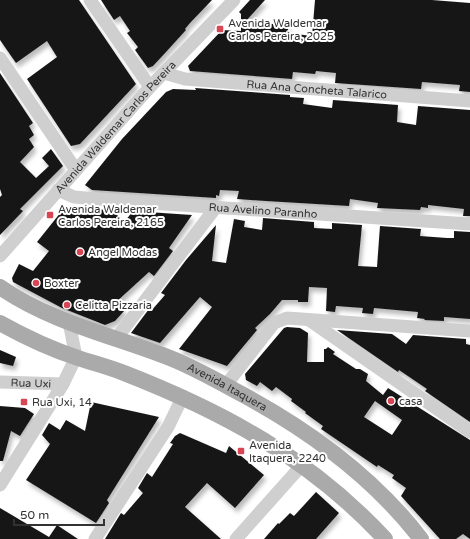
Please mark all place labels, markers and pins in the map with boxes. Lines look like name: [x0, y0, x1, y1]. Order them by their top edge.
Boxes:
place label: Avenida Waldemar Carlos Pereira, 2025: [228, 17, 334, 43]
marker: Avenida Waldemar Carlos Pereira, 2025: [215, 24, 225, 34]
place label: Avenida Waldemar Carlos Pereira, 2165: [58, 203, 164, 229]
marker: Avenida Waldemar Carlos Pereira, 2165: [45, 210, 55, 220]
place label: Angel Modas: [88, 246, 157, 259]
marker: Angel Modas: [75, 247, 85, 257]
place label: Boxter: [44, 277, 79, 290]
marker: Boxter: [31, 278, 41, 288]
place label: Celitta Pizzaria: [75, 299, 152, 312]
marker: Celitta Pizzaria: [62, 300, 72, 310]
place label: casa: [399, 395, 423, 408]
place label: Rua Uxi, 14: [32, 396, 92, 409]
marker: casa: [386, 396, 396, 406]
marker: Rua Uxi, 14: [19, 397, 29, 407]
place label: Avenida Itaquera, 2240: [249, 439, 326, 465]
marker: Avenida Itaquera, 2240: [236, 446, 246, 456]

